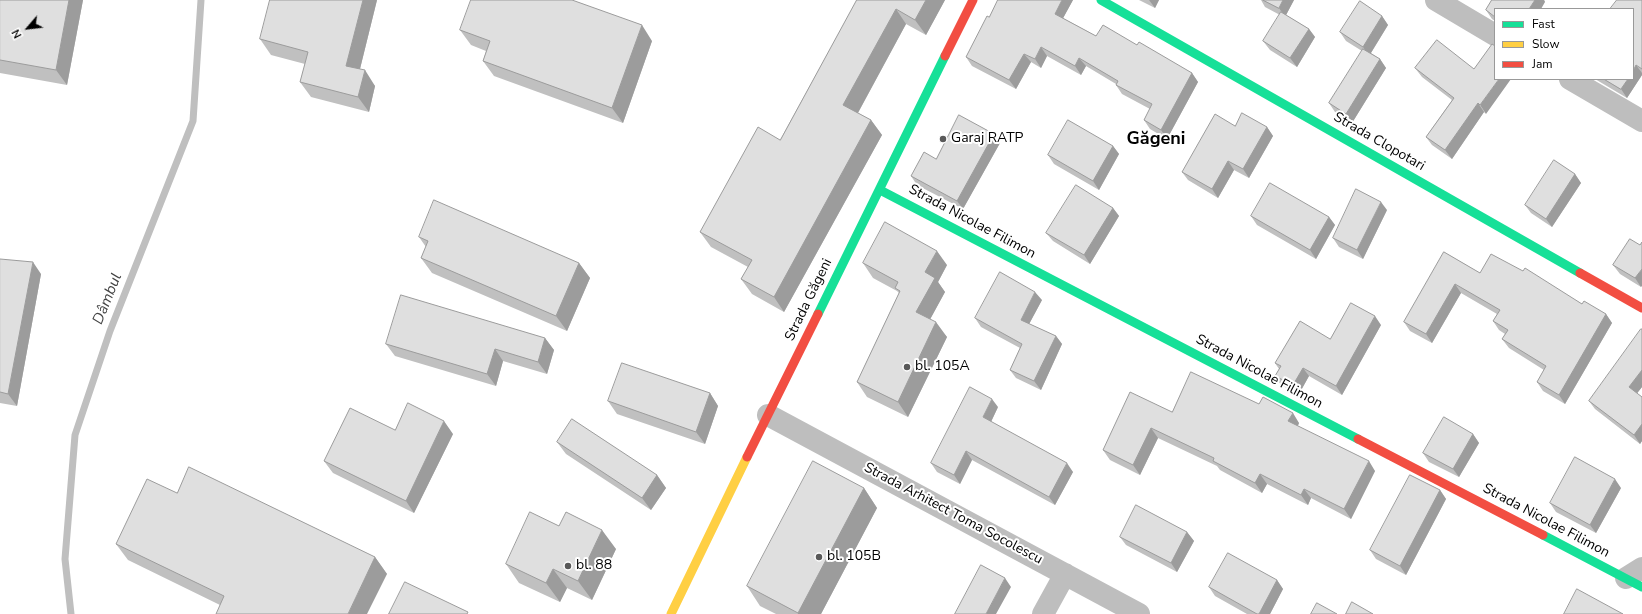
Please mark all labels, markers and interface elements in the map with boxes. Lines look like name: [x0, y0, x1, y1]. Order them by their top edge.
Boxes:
north arrow: [8, 8, 48, 48]
legend: [1494, 8, 1634, 80]
text: Fast: [1532, 16, 1555, 32]
text: N: [8, 27, 26, 41]
text: Slow: [1532, 36, 1560, 52]
text: Jam: [1532, 56, 1553, 72]
street label: Strada Clopotari: [1330, 109, 1428, 175]
district label: Găgeni: [1127, 129, 1185, 151]
place label: Garaj RATP: [951, 131, 1023, 147]
marker: Garaj RATP: [938, 134, 948, 144]
street label: Strada Nicolae Filimon: [906, 181, 1038, 263]
street label: Strada Găgeni: [782, 256, 836, 344]
water label: Dâmbul: [90, 271, 126, 327]
street label: Strada Nicolae Filimon: [1193, 331, 1325, 413]
place label: bl. 105A: [915, 359, 970, 375]
marker: bl. 105A: [902, 362, 912, 372]
street label: Strada Arhitect Toma Socolescu: [861, 460, 1045, 568]
street label: Strada Nicolae Filimon: [1480, 480, 1612, 562]
place label: bl. 105B: [827, 549, 881, 565]
marker: bl. 105B: [814, 552, 824, 562]
place label: bl. 88: [576, 558, 612, 574]
marker: bl. 88: [563, 561, 573, 571]

